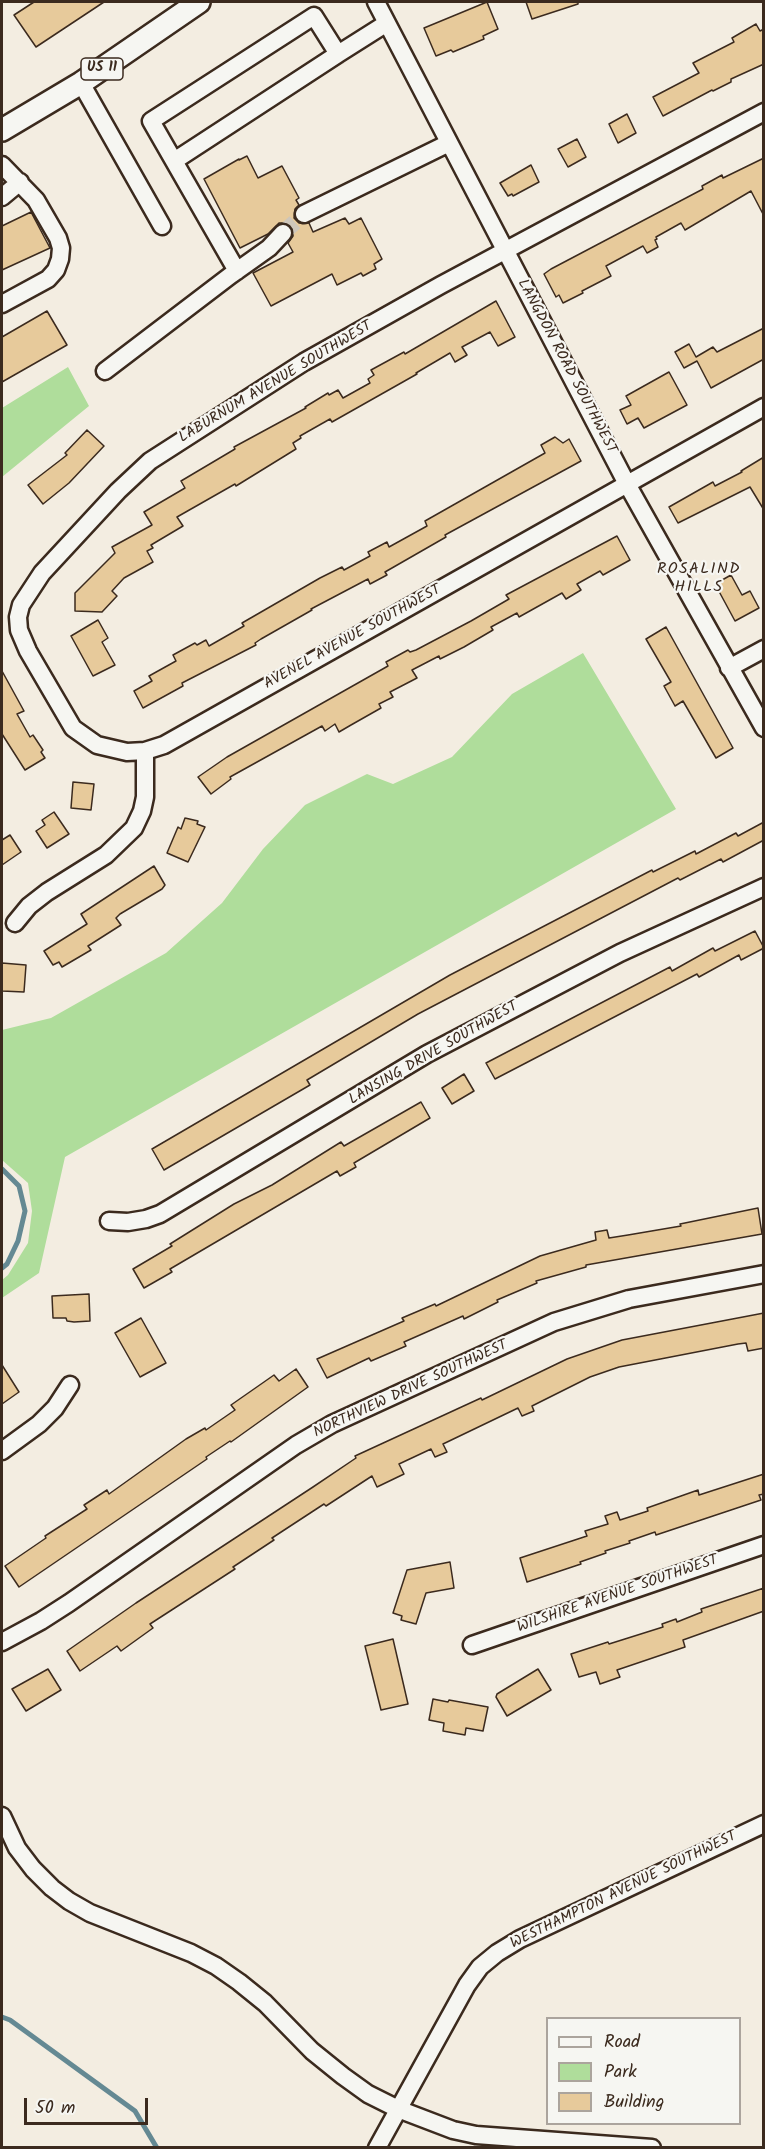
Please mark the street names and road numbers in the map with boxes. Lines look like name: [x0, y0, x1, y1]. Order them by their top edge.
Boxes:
road number: US 11: [81, 58, 123, 80]
street label: LANGDON ROAD SOUTHWEST: [512, 277, 620, 457]
street label: LABURNUM AVENUE SOUTHWEST: [176, 318, 376, 448]
street label: AVENEL AVENUE SOUTHWEST: [261, 582, 445, 694]
street label: LANSING DRIVE SOUTHWEST: [346, 998, 522, 1110]
street label: NORTHVIEW DRIVE SOUTHWEST: [311, 1337, 511, 1443]
street label: WILSHIRE AVENUE SOUTHWEST: [515, 1552, 721, 1638]
street label: WESTHAMPTON AVENUE SOUTHWEST: [508, 1828, 740, 1954]

